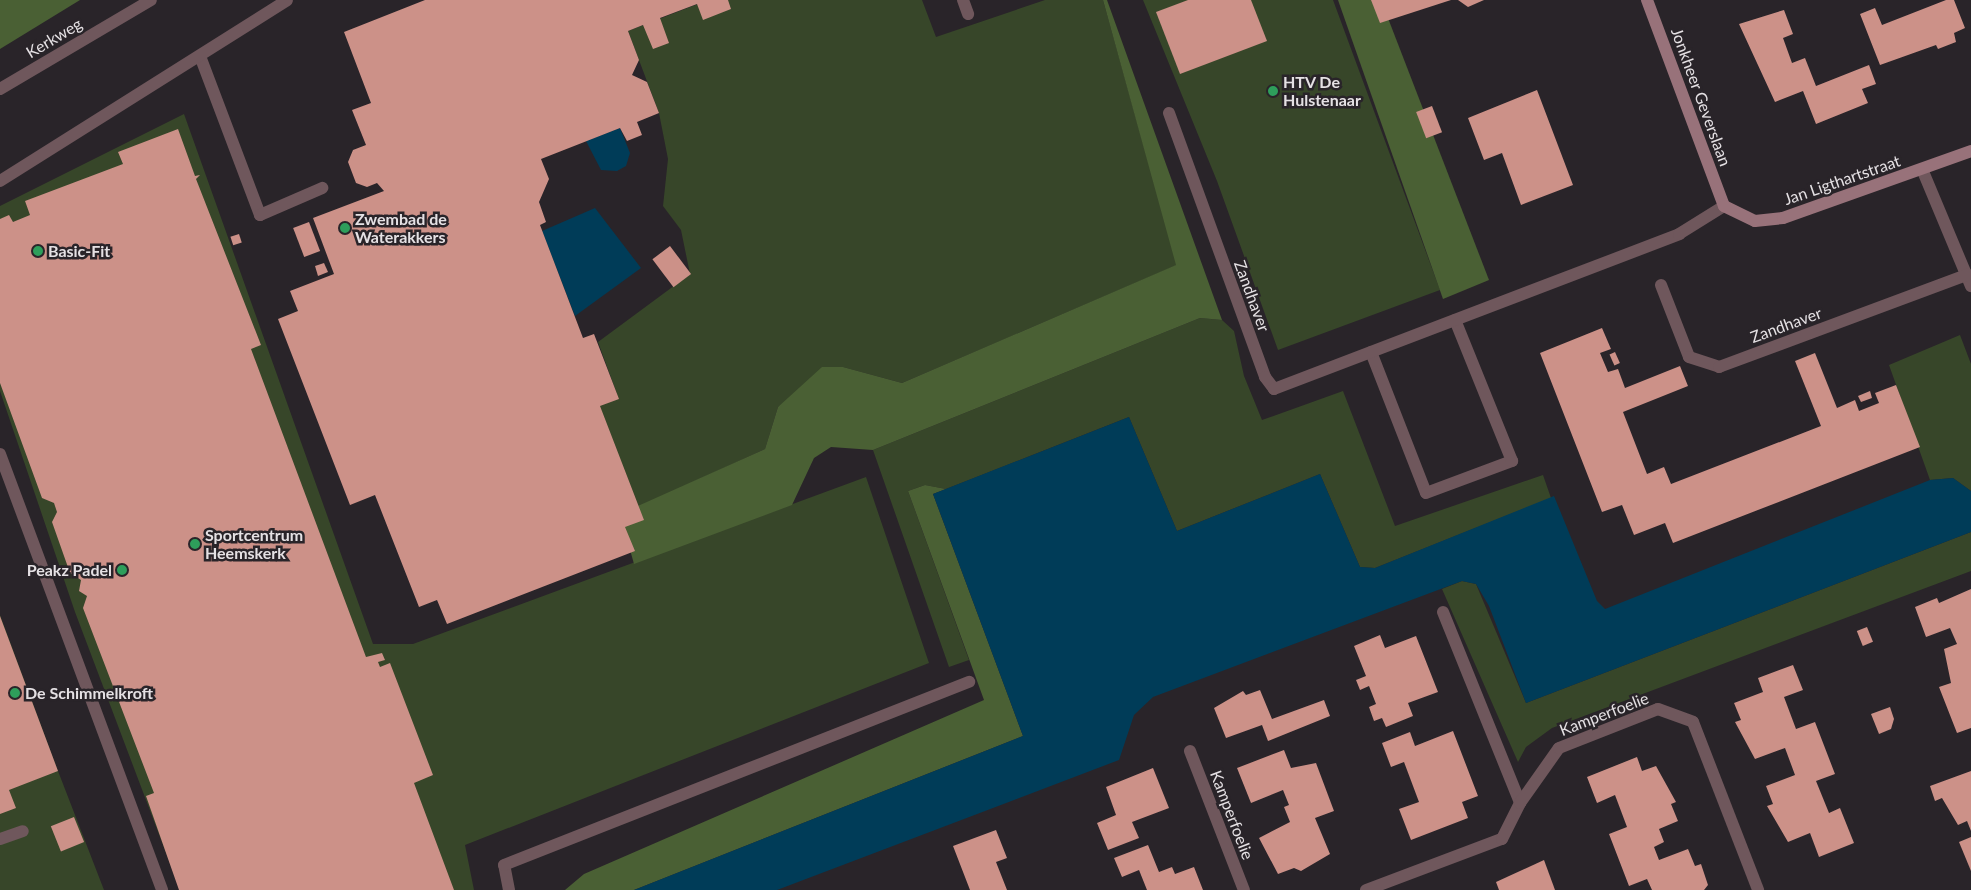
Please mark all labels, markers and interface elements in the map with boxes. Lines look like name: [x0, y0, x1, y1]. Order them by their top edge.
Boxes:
street label: Kerkweg: [23, 14, 85, 62]
street label: Jonkheer Geverslaan: [1667, 25, 1735, 169]
place label: HTV De Hulstenaar: [1283, 72, 1361, 110]
marker: HTV De Hulstenaar: [1267, 85, 1279, 97]
street label: Jan Ligthartstraat: [1781, 151, 1903, 209]
place label: Zwembad de Waterakkers: [355, 209, 447, 247]
marker: Zwembad de Waterakkers: [339, 222, 351, 234]
place label: Basic-Fit: [48, 241, 110, 261]
marker: Basic-Fit: [32, 245, 44, 257]
street label: Zandhaver: [1230, 258, 1274, 334]
street label: Zandhaver: [1748, 303, 1824, 347]
place label: Sportcentrum Heemskerk: [205, 525, 303, 563]
marker: Sportcentrum Heemskerk: [189, 538, 201, 550]
place label: Peakz Padel: [27, 560, 112, 580]
marker: Peakz Padel: [116, 564, 128, 576]
place label: De Schimmelkroft: [25, 683, 153, 703]
marker: De Schimmelkroft: [9, 687, 21, 699]
street label: Kamperfoelie: [1557, 688, 1651, 740]
street label: Kamperfoelie: [1206, 768, 1258, 862]

